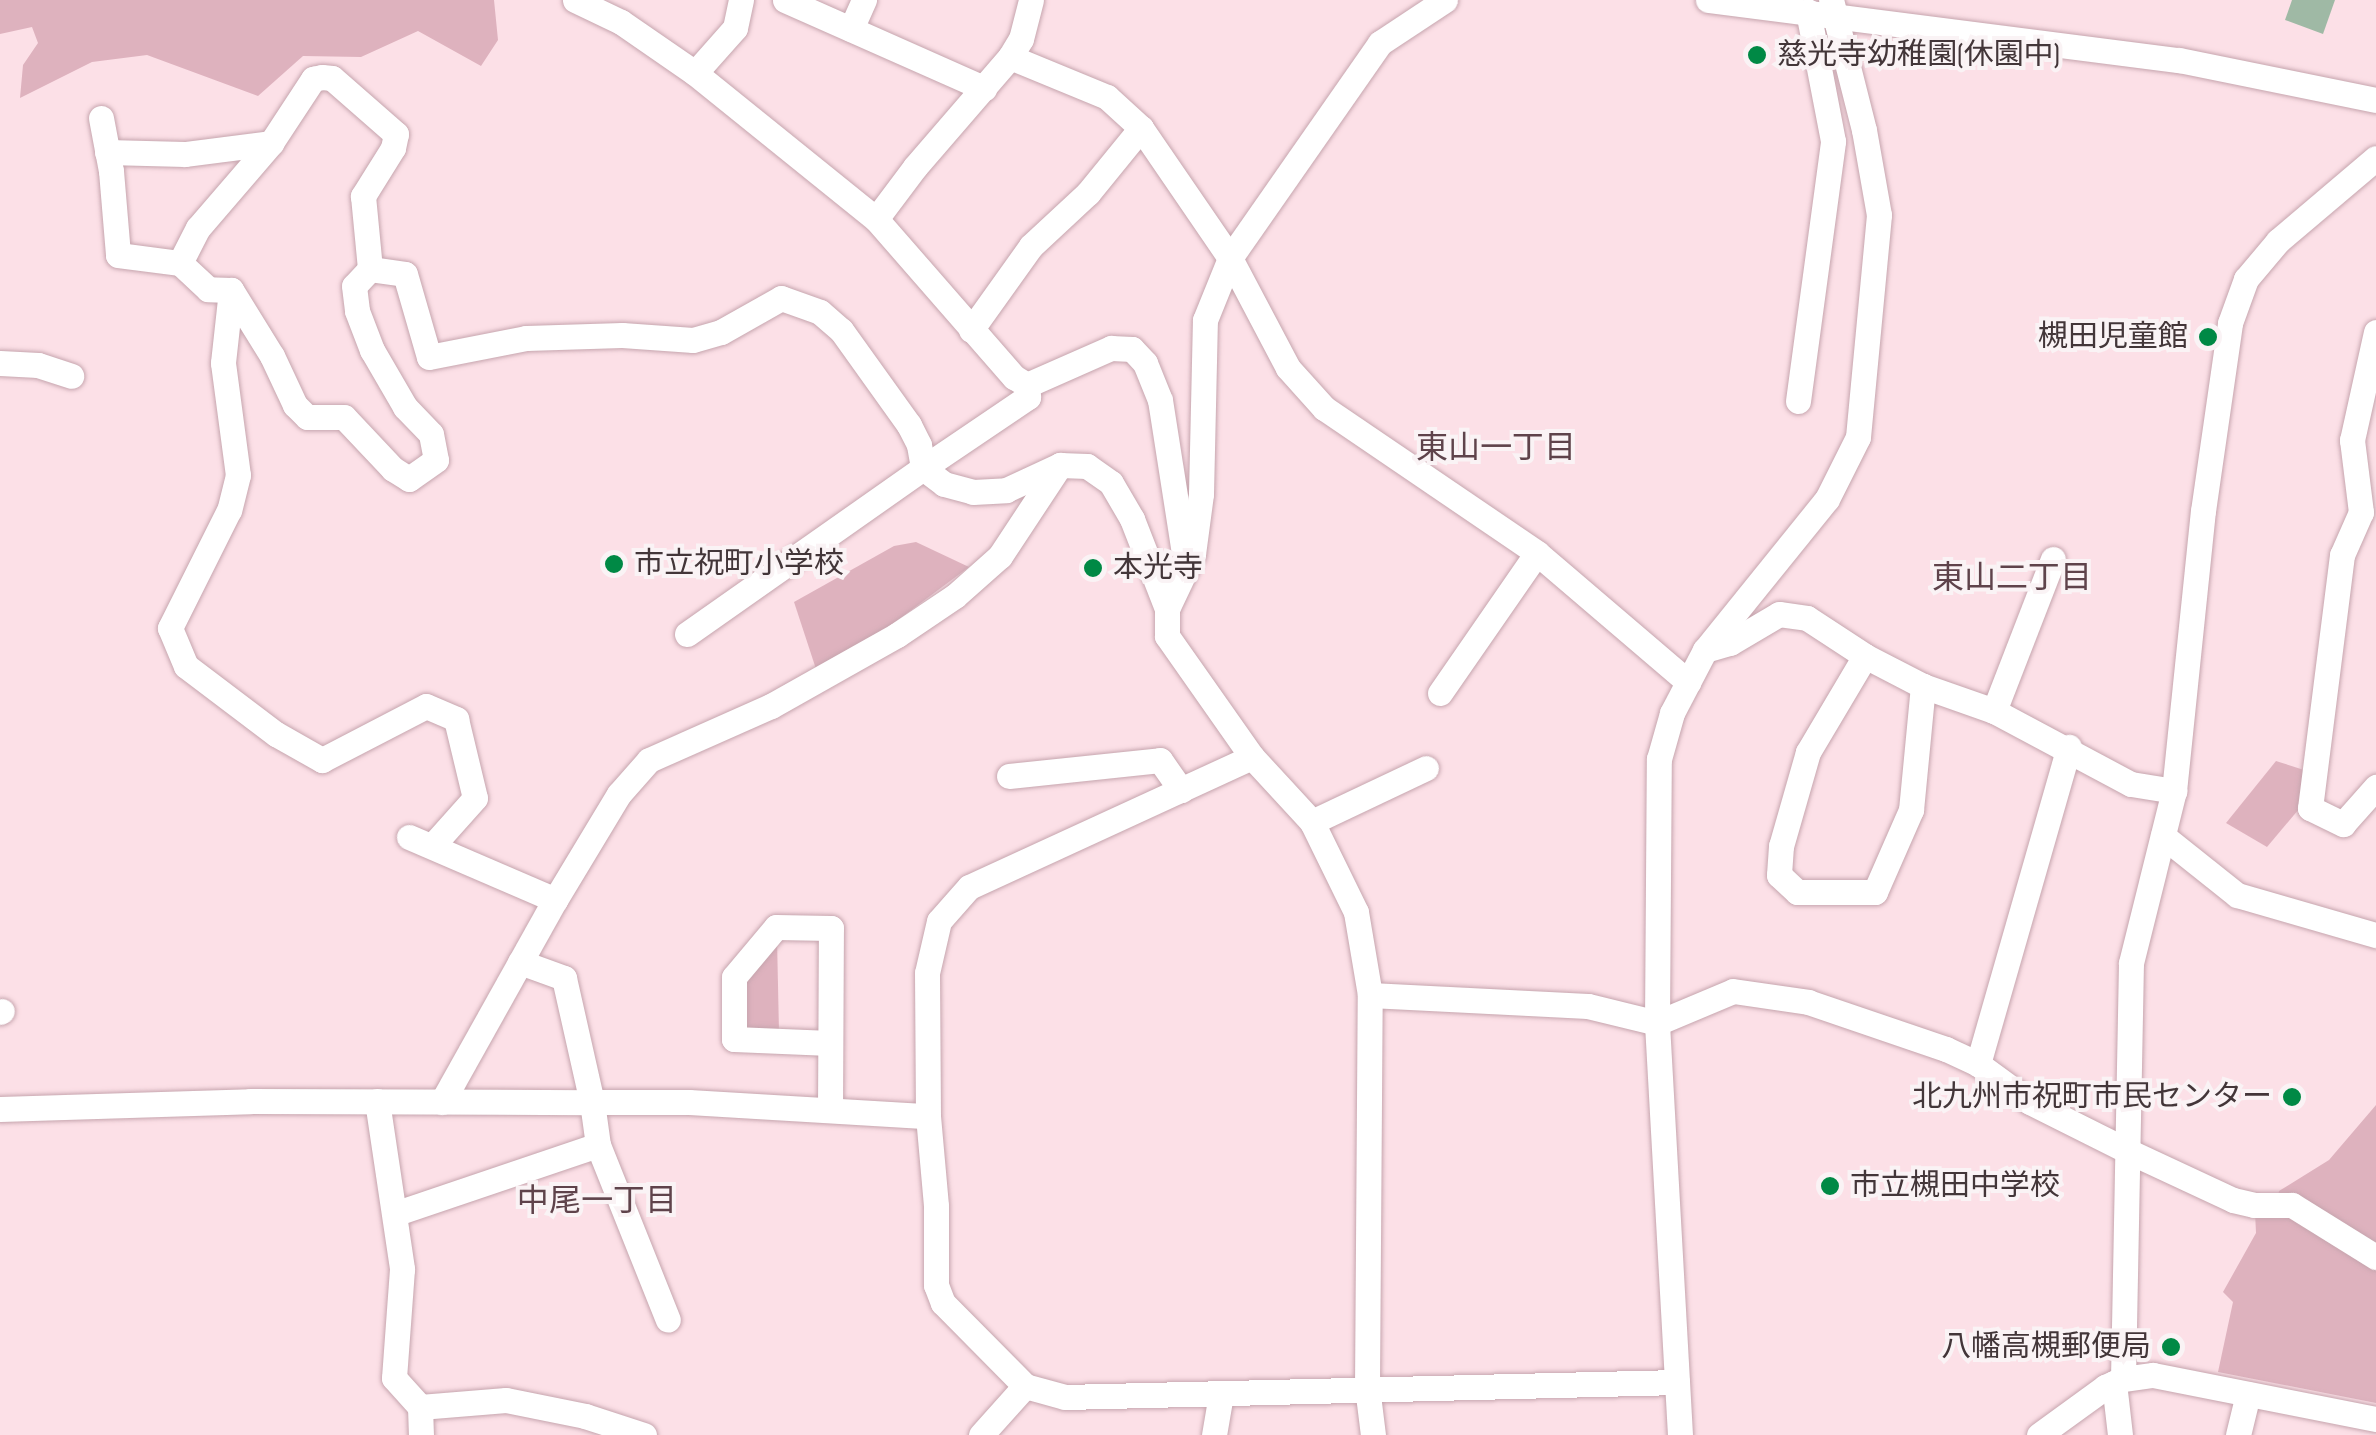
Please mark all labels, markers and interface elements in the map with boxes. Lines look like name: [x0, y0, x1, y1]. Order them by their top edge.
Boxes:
place label: 慈光寺幼稚園(休園中): [1777, 37, 2060, 73]
marker: 慈光寺幼稚園(休園中): [1746, 44, 1768, 66]
place label: 槻田児童館: [2038, 319, 2188, 355]
marker: 槻田児童館: [2197, 326, 2219, 348]
district label: 東山一丁目: [1416, 430, 1576, 468]
place label: 市立祝町小学校: [634, 546, 844, 582]
place label: 本光寺: [1113, 550, 1203, 586]
marker: 市立祝町小学校: [603, 553, 625, 575]
marker: 本光寺: [1082, 557, 1104, 579]
district label: 東山二丁目: [1932, 560, 2092, 598]
place label: 北九州市祝町市民センター: [1912, 1079, 2272, 1115]
marker: 北九州市祝町市民センター: [2281, 1086, 2303, 1108]
place label: 市立槻田中学校: [1850, 1168, 2060, 1204]
marker: 市立槻田中学校: [1819, 1175, 1841, 1197]
district label: 中尾一丁目: [517, 1183, 677, 1221]
place label: 八幡高槻郵便局: [1941, 1329, 2151, 1365]
marker: 八幡高槻郵便局: [2160, 1336, 2182, 1358]

